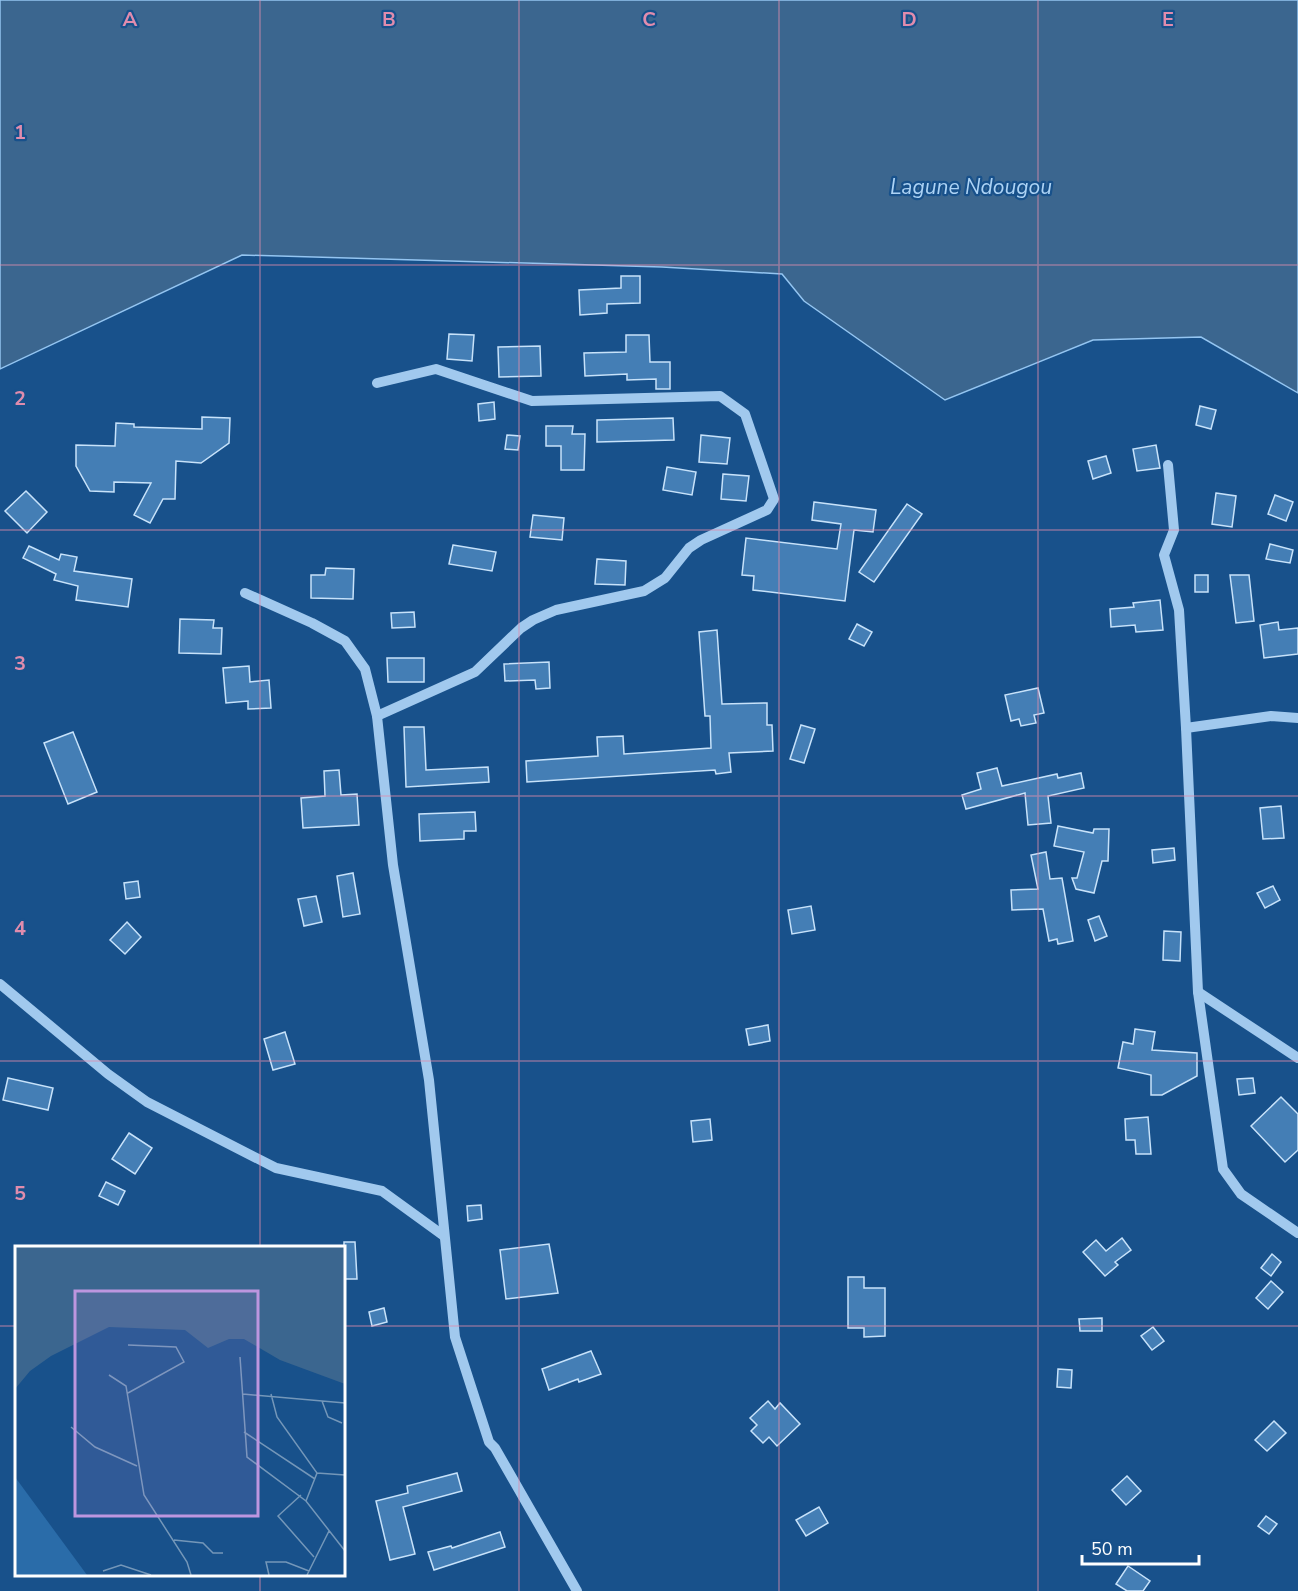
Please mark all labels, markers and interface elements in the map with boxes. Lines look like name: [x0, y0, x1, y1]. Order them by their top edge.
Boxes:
text: A: [123, 6, 138, 33]
text: B: [382, 6, 396, 33]
text: C: [642, 6, 656, 33]
text: D: [901, 6, 917, 33]
text: E: [1162, 6, 1174, 33]
text: 1: [14, 119, 26, 146]
water label: Lagune Ndougou: [890, 173, 1052, 201]
text: 2: [14, 385, 26, 412]
text: 3: [14, 650, 26, 677]
text: 4: [14, 915, 26, 942]
text: 5: [14, 1180, 26, 1207]
inset map: [15, 1246, 345, 1576]
scale bar: [1082, 1528, 1199, 1566]
text: 50 m: [1091, 1537, 1133, 1561]

